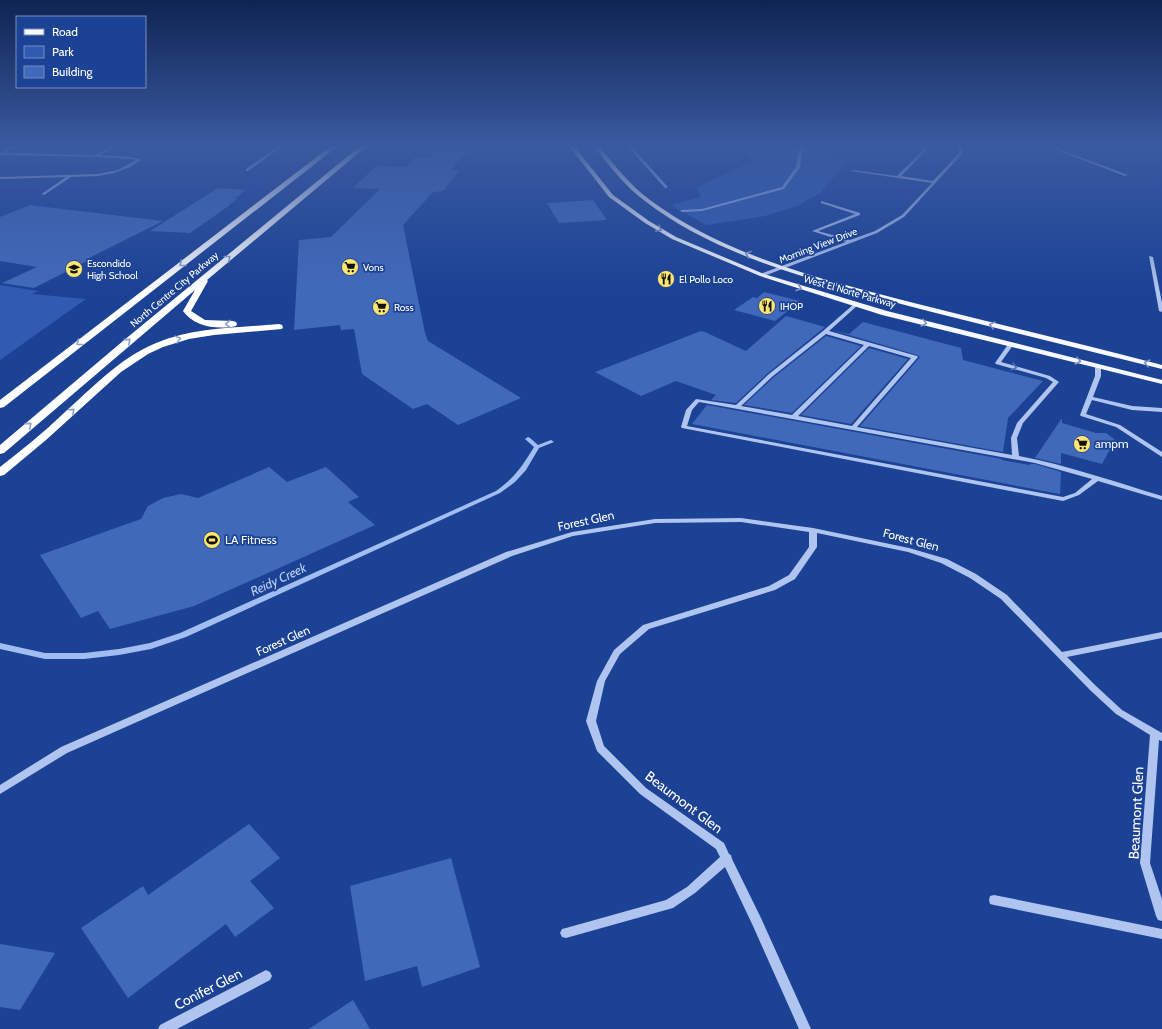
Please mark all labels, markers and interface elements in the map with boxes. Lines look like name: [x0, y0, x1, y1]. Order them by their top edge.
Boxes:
legend: [16, 16, 146, 88]
text: Road: [52, 24, 78, 39]
text: Park: [52, 44, 74, 59]
text: Building: [52, 64, 94, 79]
one-way arrow: [655, 225, 662, 232]
street label: Morning View Drive: [777, 225, 859, 266]
street label: North Centre City Parkway: [128, 249, 221, 330]
one-way arrow: [745, 250, 752, 258]
one-way arrow: [223, 255, 231, 262]
place label: Escondido High School: [87, 257, 139, 282]
supermarket icon: Vons: [340, 257, 360, 277]
school or university icon: Escondido High School: [64, 259, 84, 279]
one-way arrow: [180, 259, 187, 266]
place label: Vons: [363, 261, 384, 274]
restaurant icon: El Pollo Loco: [656, 269, 676, 289]
street label: West El Norte Parkway: [802, 272, 897, 311]
place label: El Pollo Loco: [679, 273, 734, 286]
one-way arrow: [796, 283, 803, 291]
restaurant icon: IHOP: [757, 296, 777, 316]
supermarket icon: Ross: [371, 297, 391, 317]
place label: IHOP: [780, 300, 803, 313]
place label: Ross: [394, 301, 414, 314]
one-way arrow: [921, 318, 928, 326]
one-way arrow: [225, 320, 231, 328]
one-way arrow: [989, 321, 995, 329]
one-way arrow: [174, 335, 181, 344]
one-way arrow: [123, 338, 131, 345]
one-way arrow: [77, 339, 84, 346]
one-way arrow: [1075, 356, 1082, 365]
one-way arrow: [1143, 359, 1150, 367]
one-way arrow: [1011, 363, 1017, 371]
one-way arrow: [67, 409, 75, 416]
one-way arrow: [24, 423, 32, 430]
supermarket icon: ampm: [1072, 434, 1092, 454]
place label: ampm: [1095, 436, 1129, 451]
street label: Forest Glen: [556, 507, 616, 534]
street label: Forest Glen: [881, 525, 941, 554]
sports icon: LA Fitness: [202, 530, 222, 550]
place label: LA Fitness: [225, 532, 277, 547]
water label: Reidy Creek: [247, 559, 309, 599]
street label: Forest Glen: [253, 622, 312, 659]
street label: Beaumont Glen: [1125, 766, 1147, 860]
street label: Beaumont Glen: [642, 767, 727, 837]
street label: Conifer Glen: [171, 964, 245, 1014]

